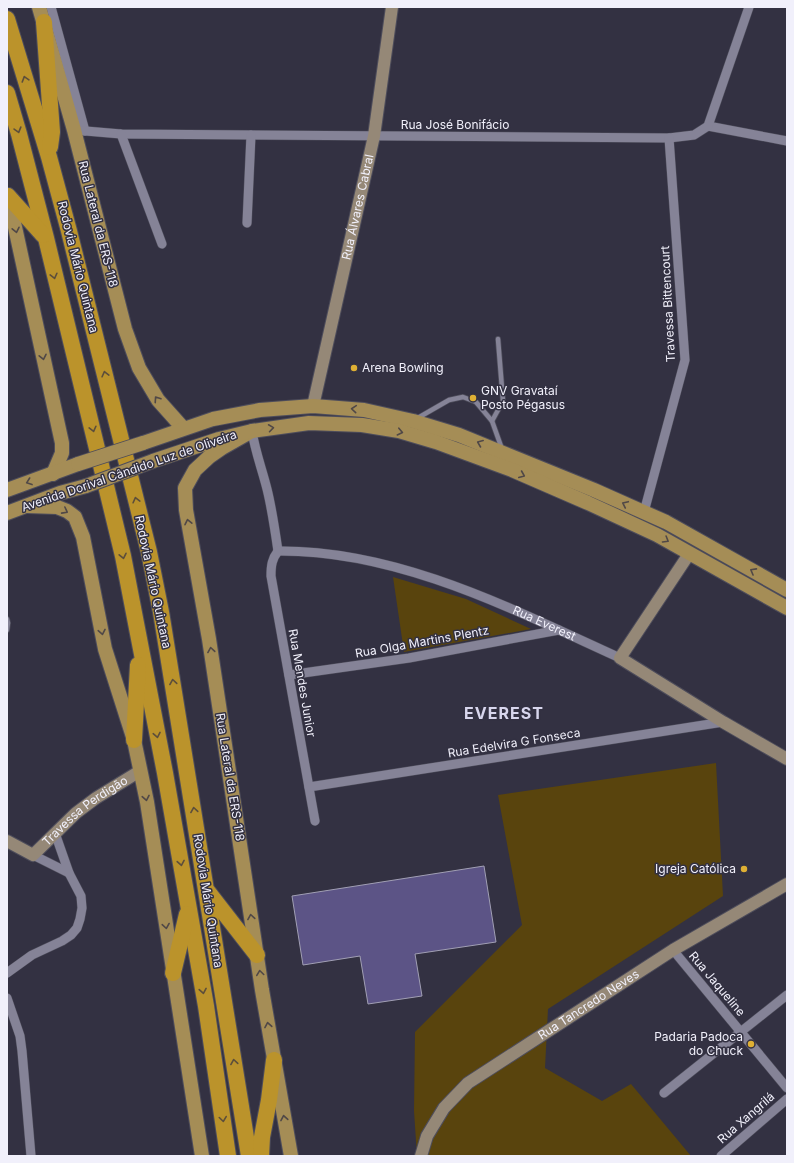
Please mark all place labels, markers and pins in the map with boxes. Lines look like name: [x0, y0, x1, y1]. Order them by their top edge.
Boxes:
place label: Arena Bowling: [362, 360, 444, 375]
marker: Arena Bowling: [349, 363, 359, 373]
place label: GNV Gravataí Posto Pégasus: [481, 383, 565, 412]
marker: GNV Gravataí Posto Pégasus: [468, 393, 478, 403]
place label: Igreja Católica: [655, 861, 736, 876]
marker: Igreja Católica: [739, 864, 749, 874]
place label: Padaria Padoca do Chuck: [654, 1029, 743, 1058]
marker: Padaria Padoca do Chuck: [746, 1039, 756, 1049]

